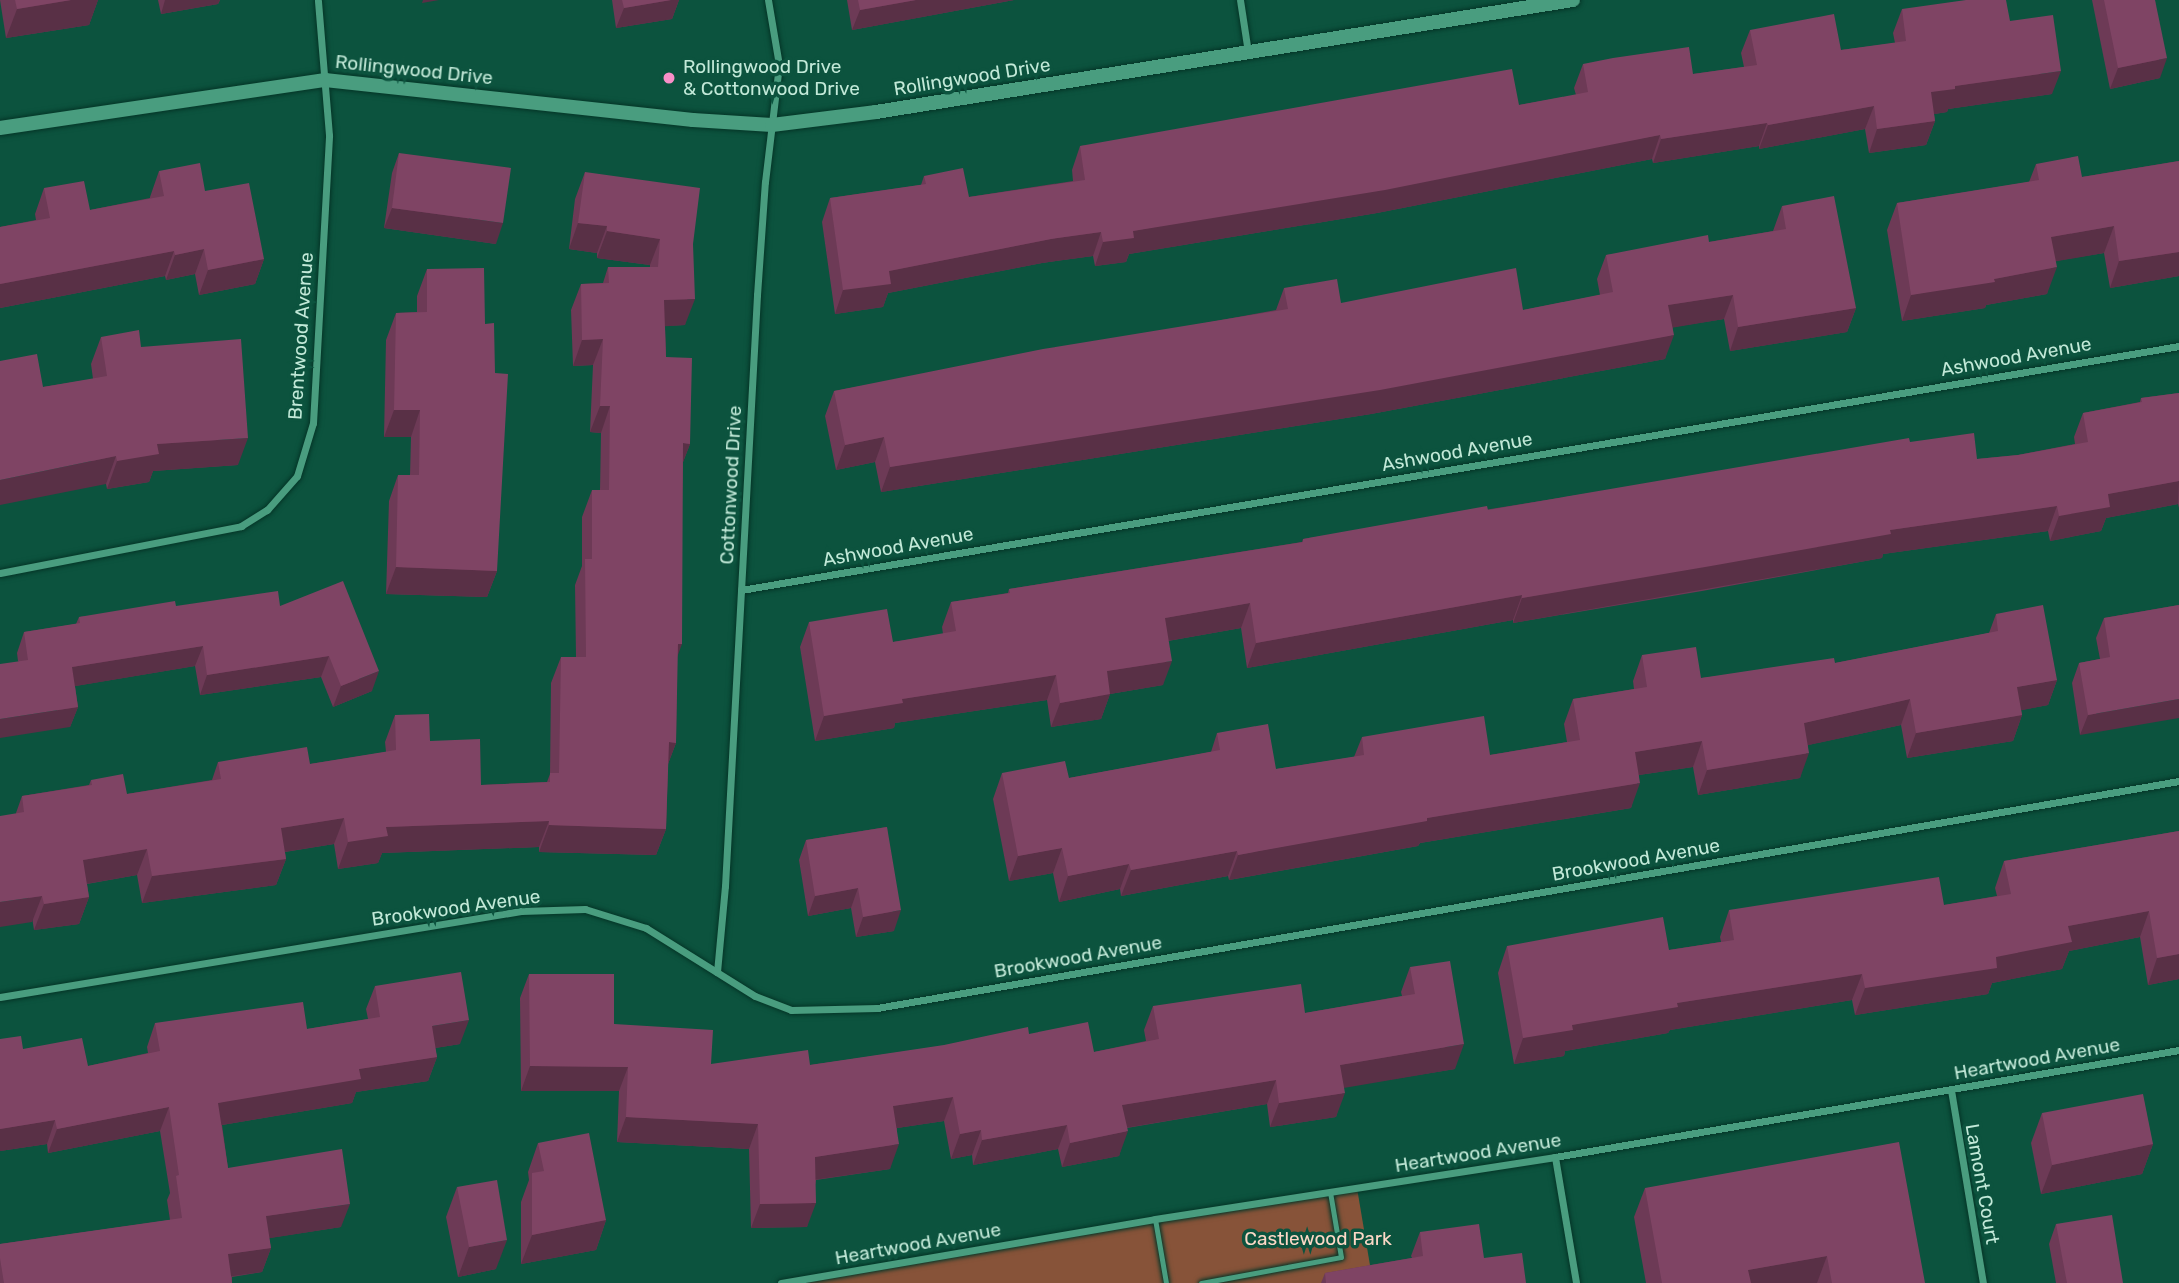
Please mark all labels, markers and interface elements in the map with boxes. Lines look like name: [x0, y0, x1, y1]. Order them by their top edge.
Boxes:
street label: Rollingwood Drive: [334, 50, 494, 90]
street label: Rollingwood Drive: [892, 53, 1052, 101]
place label: Rollingwood Drive & Cottonwood Drive: [683, 56, 860, 100]
marker: Rollingwood Drive & Cottonwood Drive: [661, 70, 677, 86]
street label: Brentwood Avenue: [284, 251, 318, 421]
street label: Ashwood Avenue: [1939, 332, 2093, 382]
street label: Cottonwood Drive: [715, 405, 747, 565]
street label: Ashwood Avenue: [1380, 427, 1534, 477]
street label: Ashwood Avenue: [821, 522, 975, 572]
street label: Brookwood Avenue: [1550, 834, 1722, 886]
street label: Brookwood Avenue: [370, 885, 542, 931]
street label: Brookwood Avenue: [992, 931, 1164, 983]
street label: Heartwood Avenue: [1952, 1033, 2122, 1085]
street label: Lamont Court: [1960, 1122, 2004, 1246]
street label: Heartwood Avenue: [1393, 1129, 1563, 1177]
street label: Heartwood Avenue: [833, 1218, 1003, 1270]
park label: Castlewood Park: [1244, 1228, 1392, 1250]

